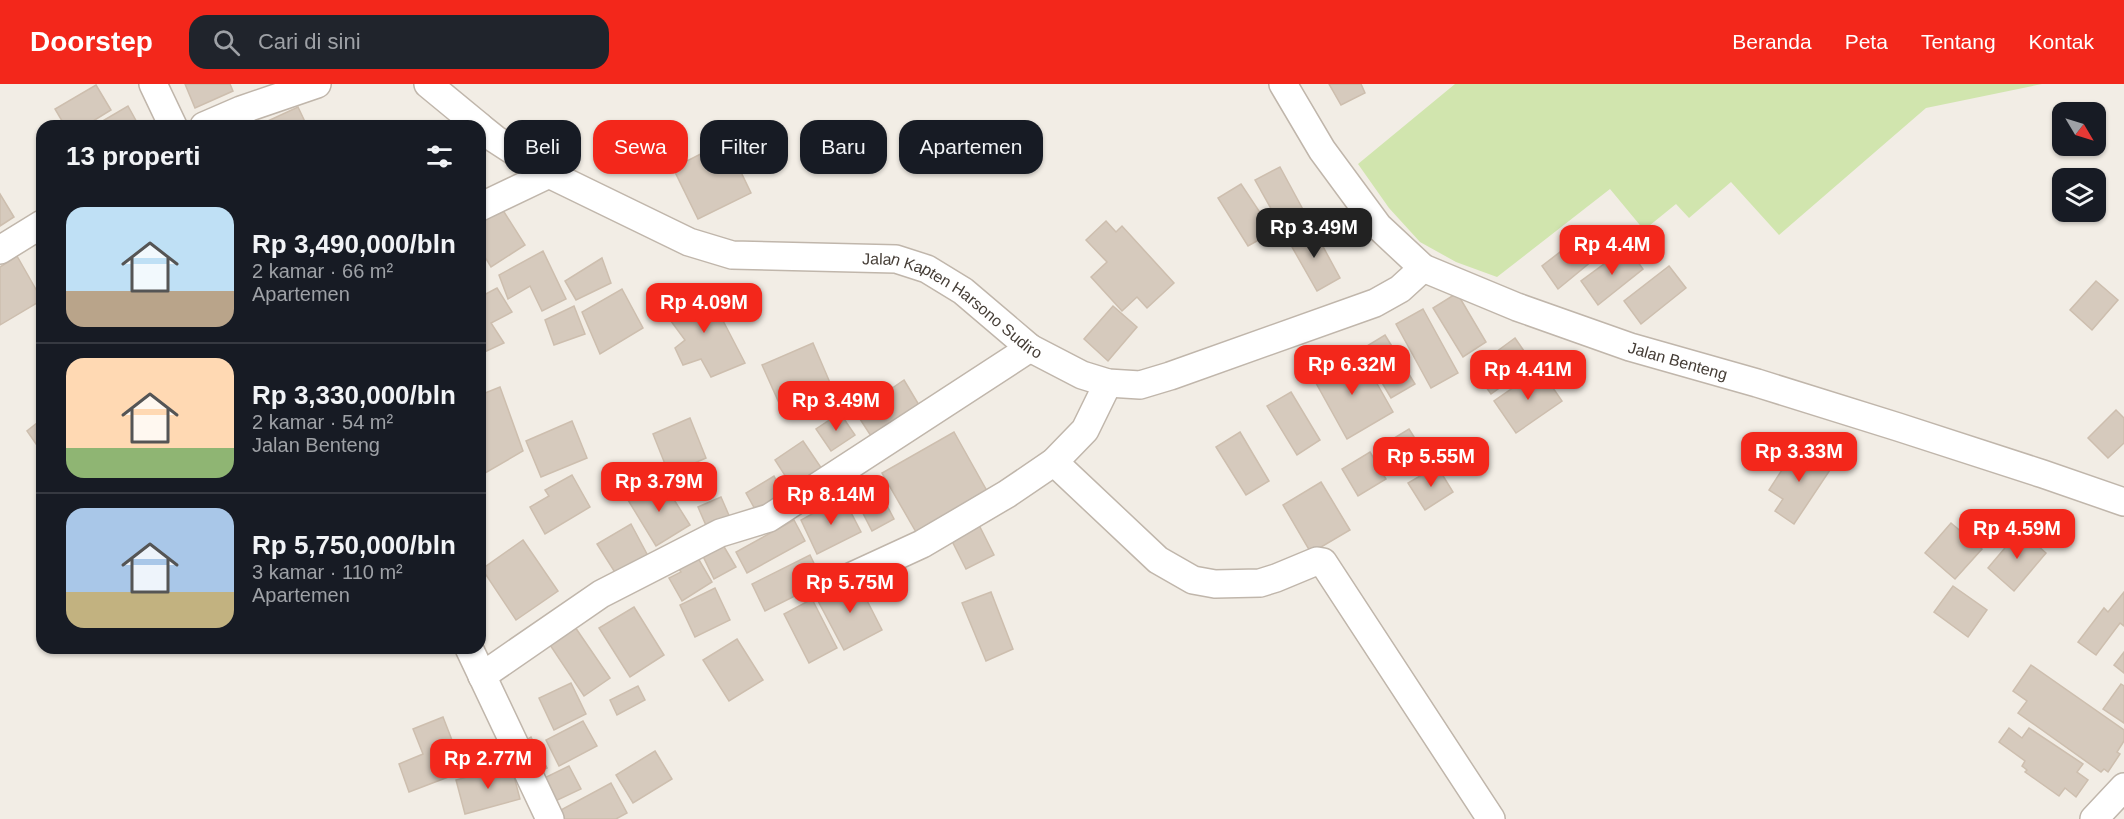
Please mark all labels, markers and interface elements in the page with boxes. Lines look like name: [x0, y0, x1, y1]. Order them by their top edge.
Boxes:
search box: [189, 15, 609, 69]
text: Doorstep: [30, 26, 153, 57]
icon: search: [210, 26, 243, 59]
text: Cari di sini: [258, 29, 361, 54]
text: Beranda: [1732, 30, 1812, 53]
text: Peta: [1845, 30, 1888, 53]
text: Tentang: [1921, 30, 1996, 53]
text: Kontak: [2029, 30, 2094, 53]
north arrow: [2052, 102, 2106, 156]
map controls: [2052, 102, 2106, 222]
chip: Beli: [504, 120, 581, 174]
chip: Sewa: [593, 120, 688, 174]
chip: Filter: [700, 120, 788, 174]
chip: Baru: [800, 120, 887, 174]
chip: Apartemen: [899, 120, 1043, 174]
icon: filters: [423, 140, 456, 173]
text: 13 properti: [66, 141, 200, 171]
button: layers: [2052, 168, 2106, 222]
pin: Rp 3.49M: [1252, 208, 1376, 259]
text: Rp 3.49M: [1270, 216, 1358, 238]
pin: Rp 4.4M: [1557, 225, 1667, 276]
text: Rp 3,490,000/bln: [252, 229, 456, 259]
icon: home: [114, 231, 186, 303]
text: Rp 4.4M: [1574, 233, 1650, 255]
street label: Jalan Kapten Harsono Sudiro: [862, 250, 1045, 361]
text: 2 kamar · 66 m²: [252, 260, 393, 282]
text: Apartemen: [252, 283, 350, 305]
pin: Rp 4.09M: [642, 283, 766, 334]
text: Rp 4.09M: [660, 291, 748, 313]
street label: Jalan Benteng: [1626, 338, 1729, 383]
pin: Rp 6.32M: [1290, 345, 1414, 396]
pin: Rp 4.41M: [1466, 350, 1590, 401]
text: Rp 6.32M: [1308, 353, 1396, 375]
text: Rp 4.41M: [1484, 358, 1572, 380]
text: Rp 3,330,000/bln: [252, 380, 456, 410]
pin: Rp 3.49M: [774, 381, 898, 432]
icon: home: [114, 382, 186, 454]
text: Rp 3.49M: [792, 389, 880, 411]
text: 2 kamar · 54 m²: [252, 411, 393, 433]
pin: Rp 3.33M: [1737, 432, 1861, 483]
text: Jalan Benteng: [252, 434, 380, 456]
pin: Rp 5.55M: [1369, 437, 1493, 488]
text: Rp 3.33M: [1755, 440, 1843, 462]
text: Rp 5.55M: [1387, 445, 1475, 467]
pin: Rp 3.79M: [597, 462, 721, 513]
text: Rp 3.79M: [615, 470, 703, 492]
pin: Rp 8.14M: [769, 475, 893, 526]
text: Rp 8.14M: [787, 483, 875, 505]
pin: Rp 4.59M: [1955, 509, 2079, 560]
text: Rp 4.59M: [1973, 517, 2061, 539]
text: Rp 5,750,000/bln: [252, 530, 456, 560]
icon: home: [114, 532, 186, 604]
text: 3 kamar · 110 m²: [252, 561, 403, 583]
pin: Rp 5.75M: [788, 563, 912, 614]
text: Rp 5.75M: [806, 571, 894, 593]
text: Apartemen: [252, 584, 350, 606]
pin: Rp 2.77M: [426, 739, 550, 790]
text: Rp 2.77M: [444, 747, 532, 769]

